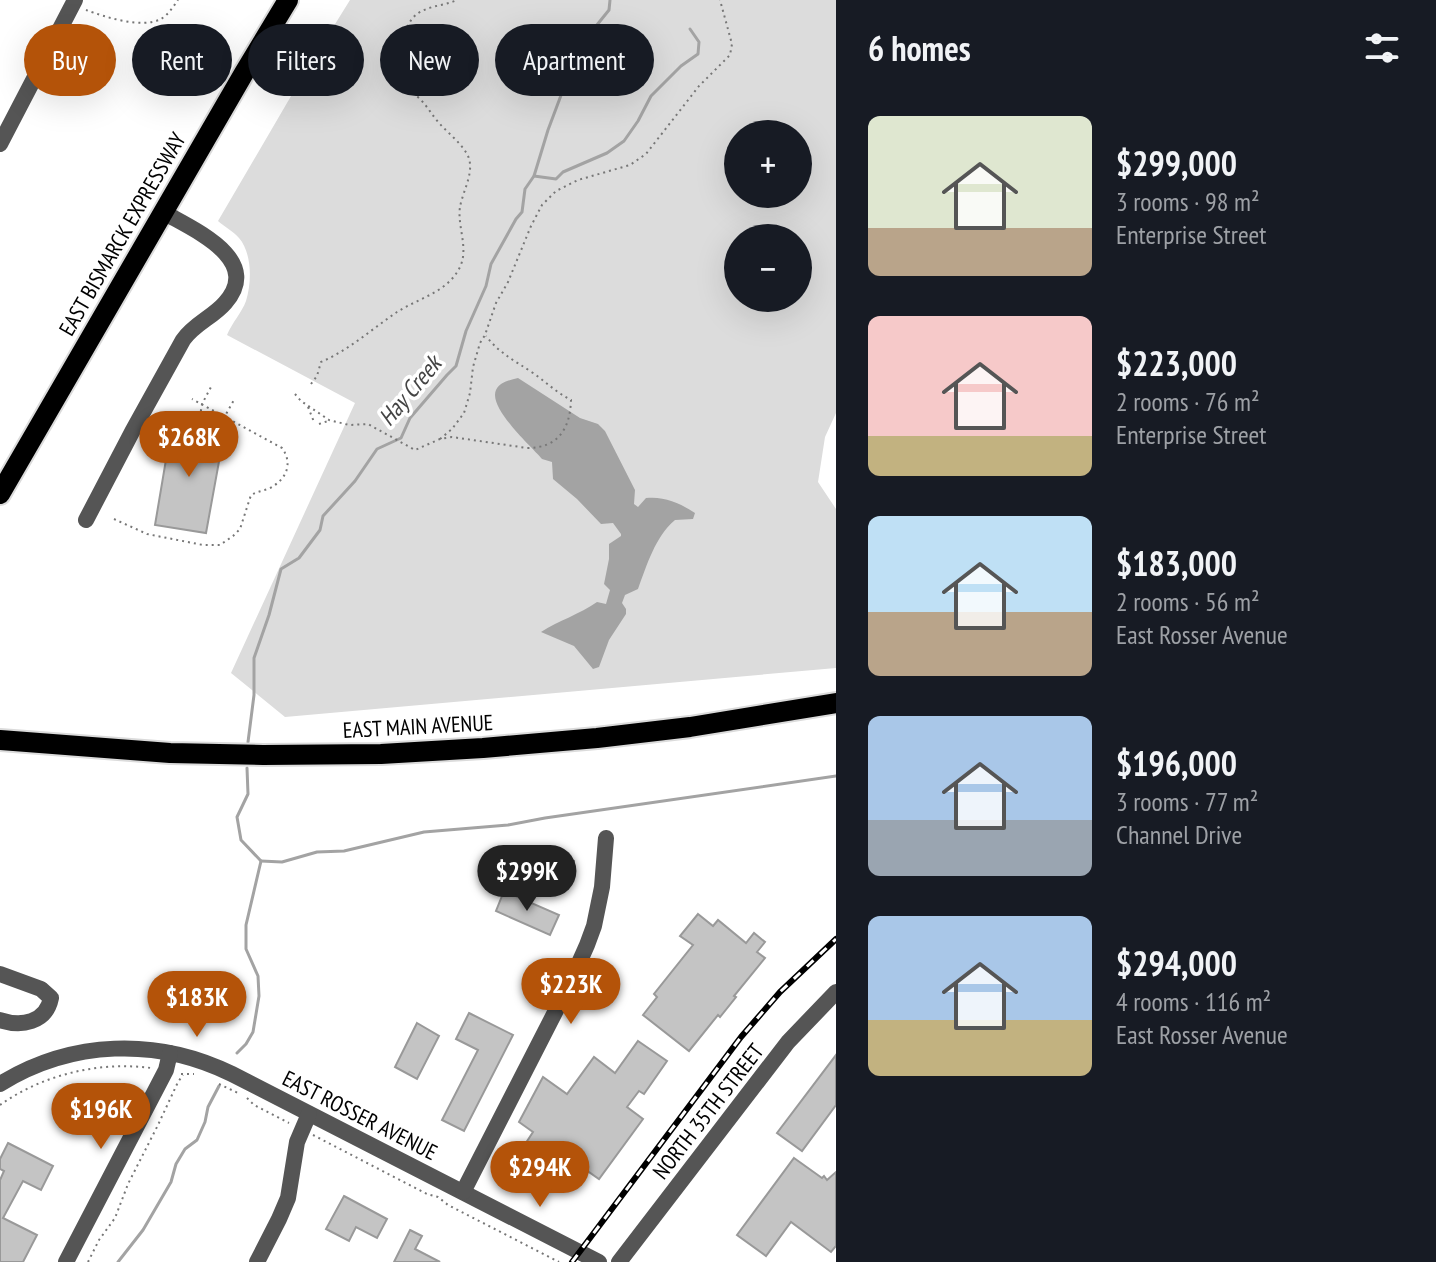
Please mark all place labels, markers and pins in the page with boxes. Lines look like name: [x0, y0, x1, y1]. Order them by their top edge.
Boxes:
pin: $268K: [133, 411, 245, 479]
pin: $299K: [471, 845, 583, 913]
pin: $223K: [515, 958, 627, 1026]
pin: $183K: [141, 971, 253, 1039]
pin: $196K: [45, 1083, 157, 1151]
pin: $294K: [484, 1141, 596, 1209]

